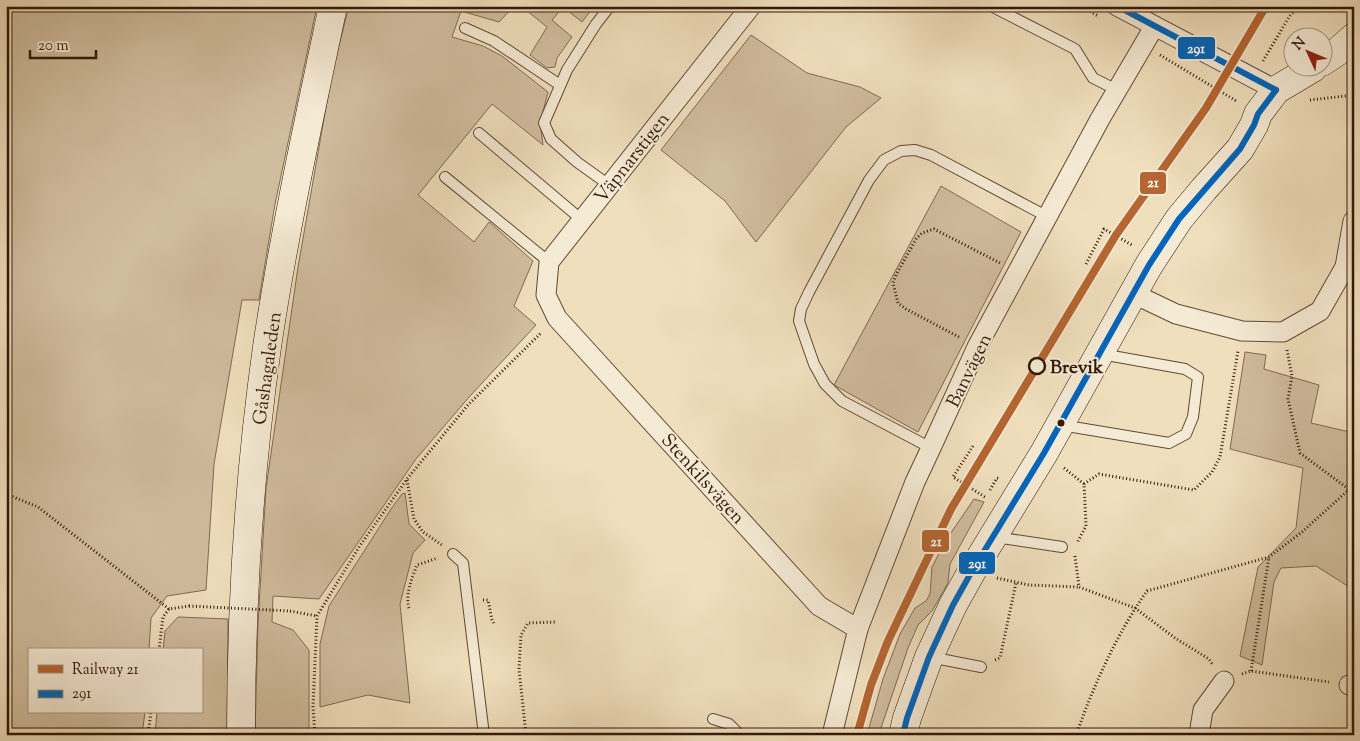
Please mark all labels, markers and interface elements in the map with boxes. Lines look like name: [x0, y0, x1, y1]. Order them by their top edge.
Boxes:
scale bar: [30, 28, 96, 60]
north arrow: [1282, 28, 1332, 78]
text: N: [1289, 33, 1311, 55]
text: 20 m: [38, 36, 69, 57]
line badge: 291: [1177, 36, 1216, 60]
text: 291: [1187, 40, 1205, 60]
street label: Väpnarstigen: [589, 107, 677, 210]
line badge: 21: [1139, 171, 1167, 195]
text: 21: [1147, 174, 1159, 194]
street label: Gåshagaleden: [247, 310, 290, 427]
street label: Banvägen: [941, 330, 1000, 413]
place label: Brevik: [1050, 355, 1104, 382]
marker: Brevik: [1028, 357, 1046, 375]
unlabelled marker: [1056, 418, 1066, 428]
street label: Stenkilsvägen: [654, 428, 750, 531]
line badge: 21: [921, 529, 950, 553]
text: 21: [930, 533, 942, 553]
line badge: 291: [958, 551, 996, 575]
text: 291: [968, 555, 986, 575]
legend: [28, 648, 202, 714]
text: Railway 21: [72, 660, 139, 681]
text: 291: [72, 684, 91, 705]

